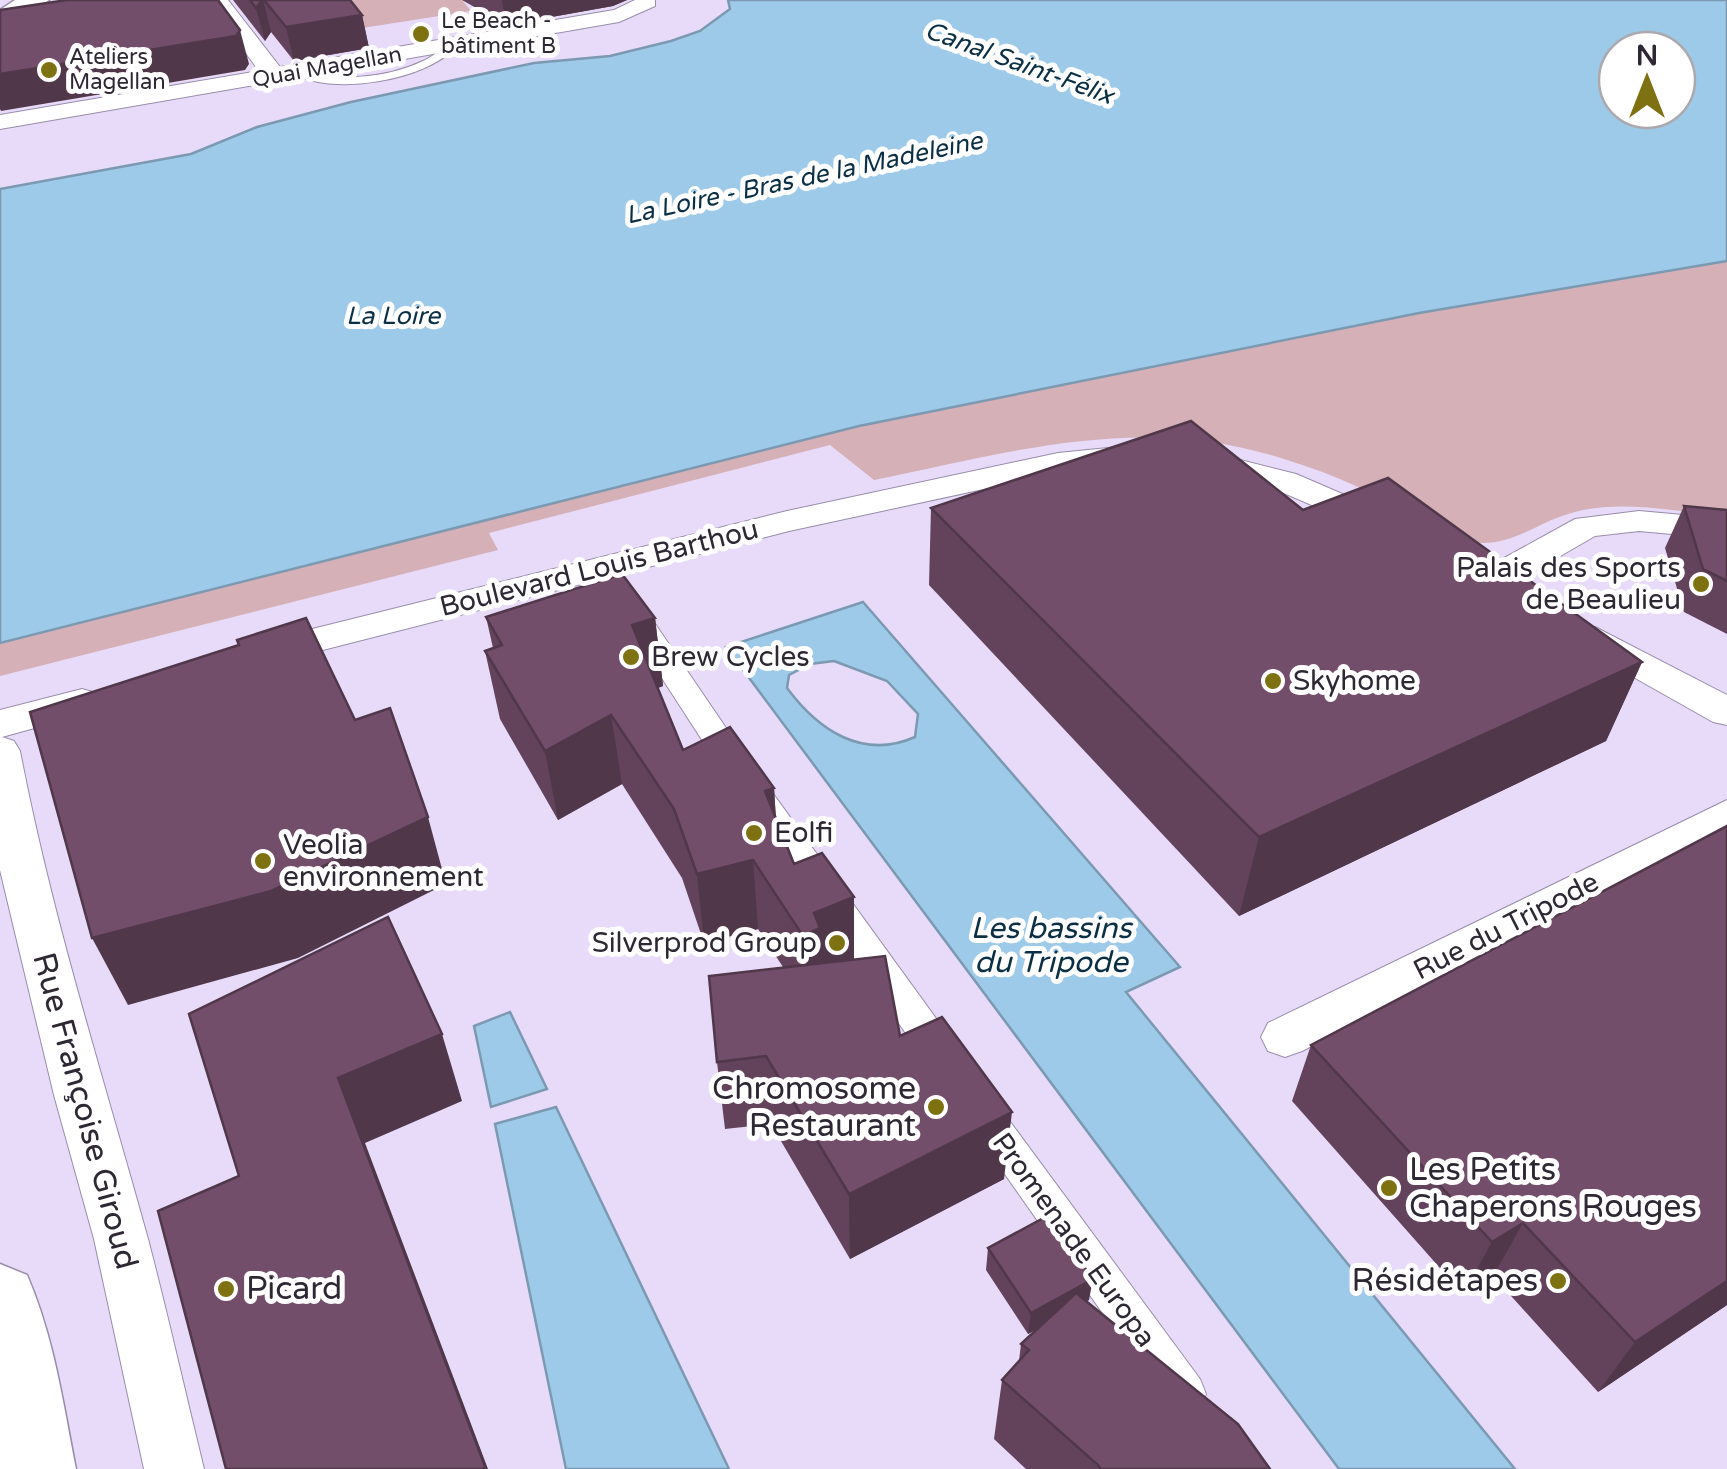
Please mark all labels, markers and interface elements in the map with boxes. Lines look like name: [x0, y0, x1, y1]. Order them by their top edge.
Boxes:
place label: Le Beach - bâtiment B: [441, 8, 556, 59]
water label: Canal Saint-Félix: [921, 15, 1120, 112]
marker: Le Beach - bâtiment B: [410, 23, 432, 45]
north arrow: [1597, 30, 1697, 130]
text: N: [1636, 39, 1658, 73]
street label: Quai Magellan: [250, 41, 404, 93]
place label: Ateliers Magellan: [69, 44, 166, 95]
marker: Ateliers Magellan: [38, 59, 60, 81]
water label: La Loire - Bras de la Madeleine: [623, 125, 987, 231]
water label: La Loire: [346, 301, 442, 331]
street label: Boulevard Louis Barthou: [436, 512, 762, 624]
place label: Palais des Sports de Beaulieu: [1456, 551, 1681, 617]
marker: Palais des Sports de Beaulieu: [1690, 573, 1712, 595]
place label: Brew Cycles: [651, 640, 810, 674]
marker: Brew Cycles: [620, 646, 642, 668]
place label: Skyhome: [1293, 664, 1416, 698]
marker: Skyhome: [1262, 670, 1284, 692]
place label: Eolfi: [774, 816, 833, 850]
marker: Eolfi: [743, 822, 765, 844]
place label: Veolia environnement: [283, 828, 484, 894]
marker: Veolia environnement: [252, 850, 274, 872]
street label: Rue du Tripode: [1408, 865, 1604, 987]
water label: Les bassins du Tripode: [970, 910, 1134, 981]
place label: Silverprod Group: [592, 926, 817, 960]
marker: Silverprod Group: [826, 932, 848, 954]
street label: Rue Françoise Giroud: [24, 949, 146, 1273]
place label: Chromosome Restaurant: [712, 1070, 916, 1145]
marker: Chromosome Restaurant: [925, 1096, 947, 1118]
street label: Promenade Europa: [985, 1126, 1163, 1354]
place label: Les Petits Chaperons Rouges: [1409, 1151, 1697, 1226]
marker: Les Petits Chaperons Rouges: [1378, 1177, 1400, 1199]
place label: Résidétapes: [1352, 1262, 1538, 1300]
place label: Picard: [246, 1270, 342, 1308]
marker: Résidétapes: [1547, 1270, 1569, 1292]
marker: Picard: [215, 1278, 237, 1300]

